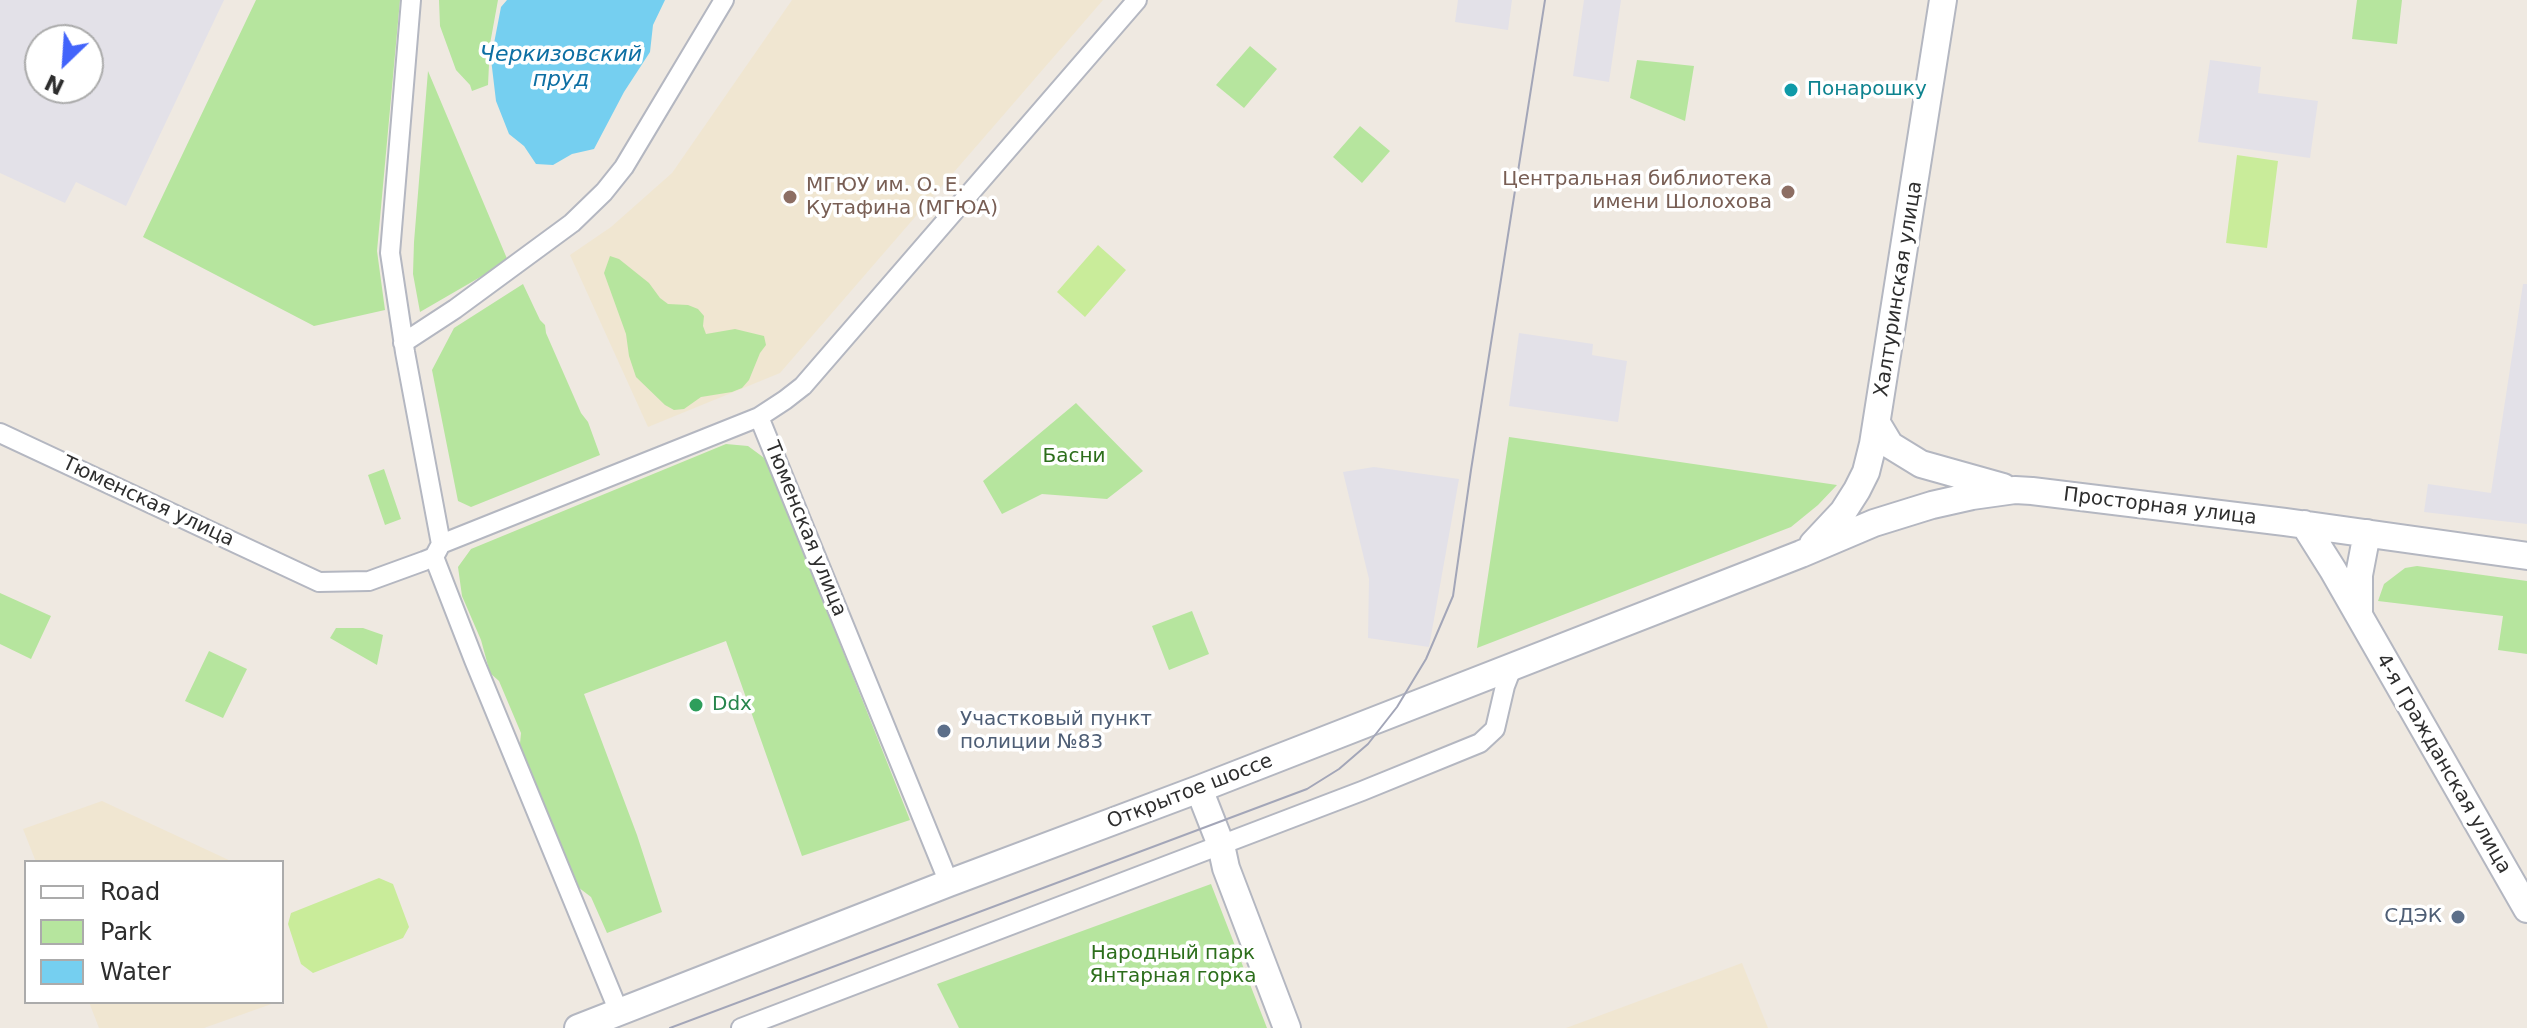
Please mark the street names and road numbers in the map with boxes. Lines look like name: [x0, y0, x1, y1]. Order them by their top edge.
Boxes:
street label: Халтуринская улица: [1870, 179, 1928, 399]
street label: Тюменская улица: [759, 438, 851, 620]
street label: Тюменская улица: [58, 452, 238, 552]
street label: Просторная улица: [2062, 483, 2258, 531]
street label: 4-я Гражданская улица: [2370, 650, 2516, 878]
street label: Открытое шоссе: [1104, 749, 1276, 835]

